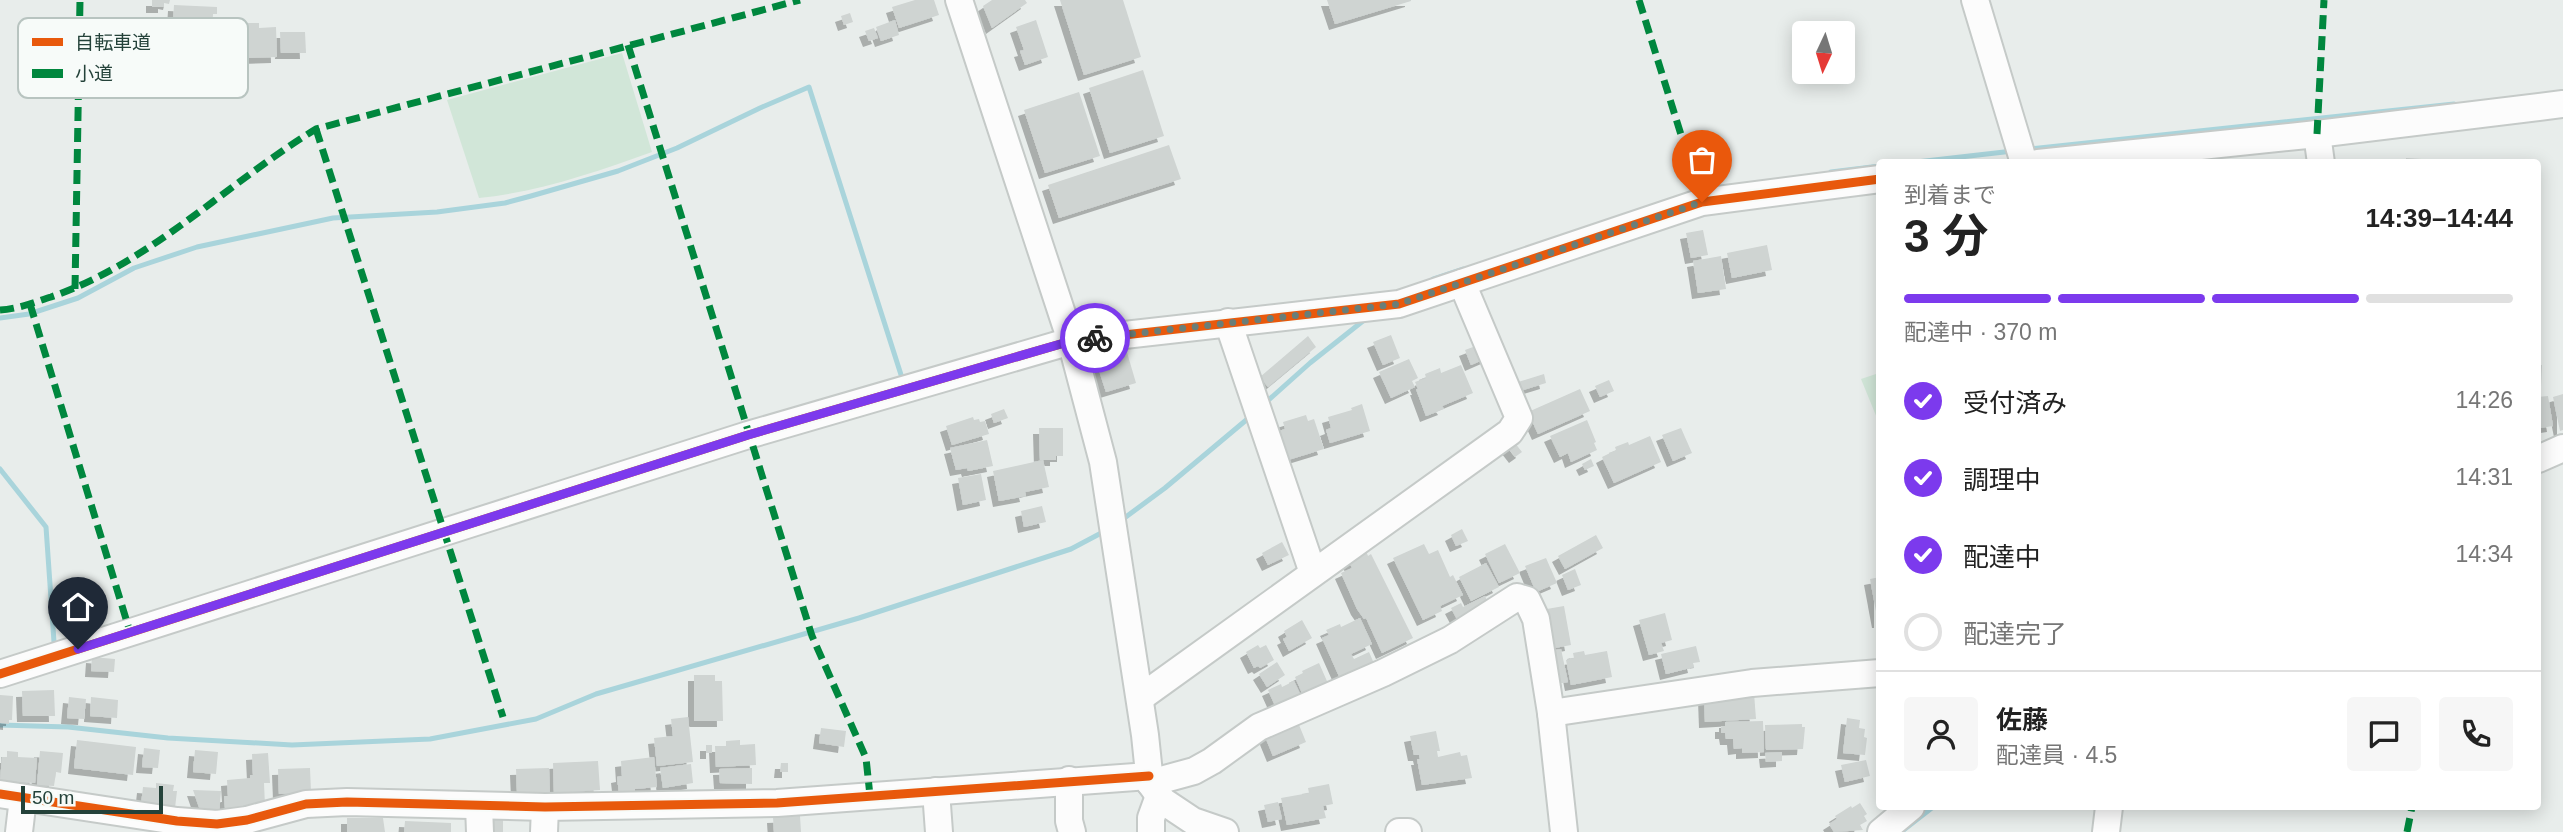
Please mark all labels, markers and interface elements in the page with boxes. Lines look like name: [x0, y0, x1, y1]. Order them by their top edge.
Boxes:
legend: [18, 18, 248, 98]
north arrow: [1792, 21, 1855, 84]
map controls: [1792, 21, 1855, 84]
text: 自転車道: [75, 32, 151, 53]
text: 小道: [75, 63, 113, 84]
pin: [1672, 130, 1732, 202]
icon: bag: [1683, 141, 1721, 179]
text: 到着まで: [1904, 182, 1996, 208]
text: 14:39–14:44: [2366, 203, 2513, 233]
text: 3 分: [1904, 210, 1988, 262]
courier: [1060, 303, 1130, 373]
icon: bike: [1076, 319, 1114, 357]
text: 配達中 · 370 m: [1904, 319, 2057, 345]
icon: check: [1904, 382, 1942, 420]
text: 14:26: [2455, 387, 2513, 413]
text: 受付済み: [1963, 388, 2067, 418]
icon: check: [1904, 459, 1942, 497]
text: 14:31: [2455, 464, 2513, 490]
text: 調理中: [1963, 465, 2041, 495]
icon: check: [1904, 536, 1942, 574]
text: 14:34: [2455, 541, 2513, 567]
text: 配達中: [1963, 542, 2041, 572]
pin: [48, 577, 108, 649]
icon: home: [59, 588, 97, 626]
text: 配達完了: [1963, 619, 2067, 649]
button: person: [1904, 697, 1978, 771]
button: chat: [2347, 697, 2421, 771]
button: phone: [2439, 697, 2513, 771]
text: 佐藤: [1996, 705, 2048, 735]
text: 配達員 · 4.5: [1996, 742, 2117, 768]
scale bar: [21, 783, 163, 815]
text: 50 m: [32, 787, 74, 808]

